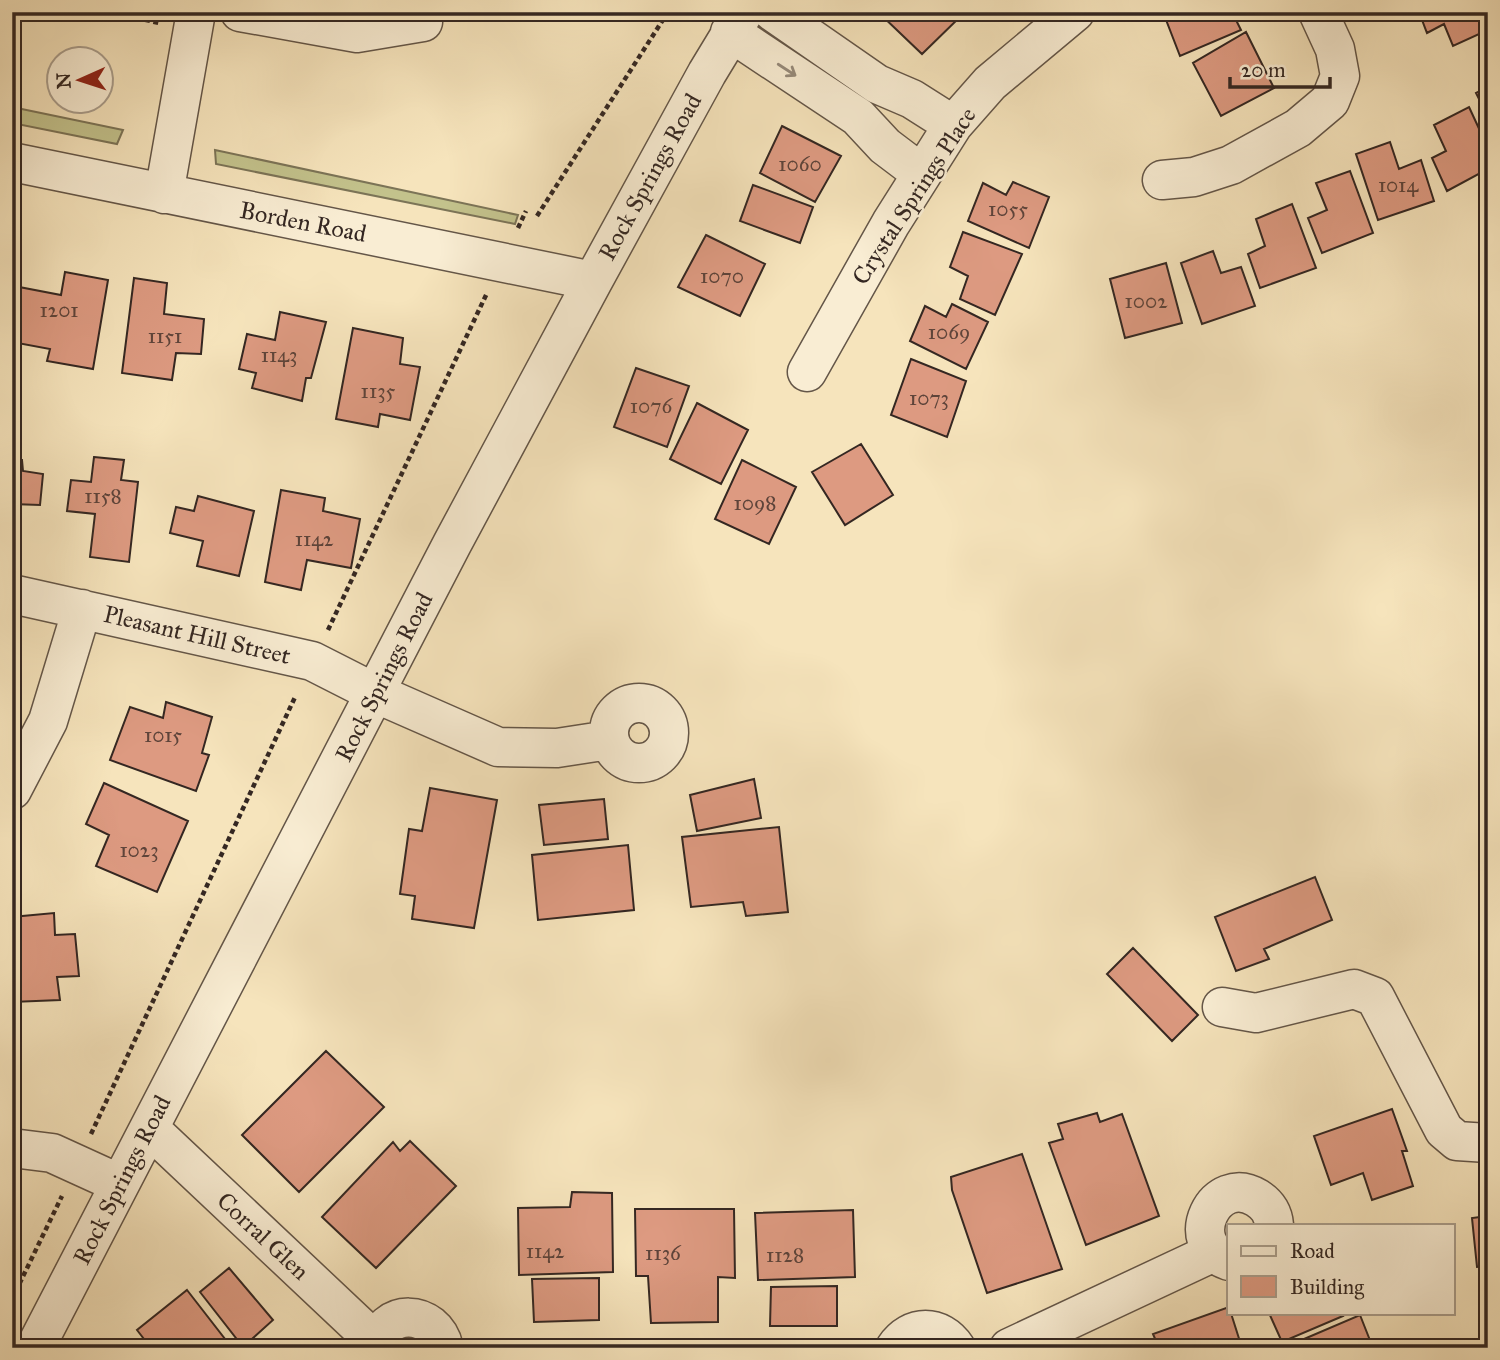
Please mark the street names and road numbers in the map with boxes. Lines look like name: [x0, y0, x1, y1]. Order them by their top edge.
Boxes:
street label: Rock Springs Road: [592, 88, 708, 266]
street label: Crystal Springs Place: [845, 102, 983, 290]
street label: Borden Road: [237, 195, 369, 249]
street label: Rock Springs Road: [328, 587, 440, 767]
street label: Pleasant Hill Street: [101, 599, 294, 671]
street label: Rock Springs Road: [66, 1090, 178, 1270]
street label: Corral Glen: [211, 1186, 315, 1286]

